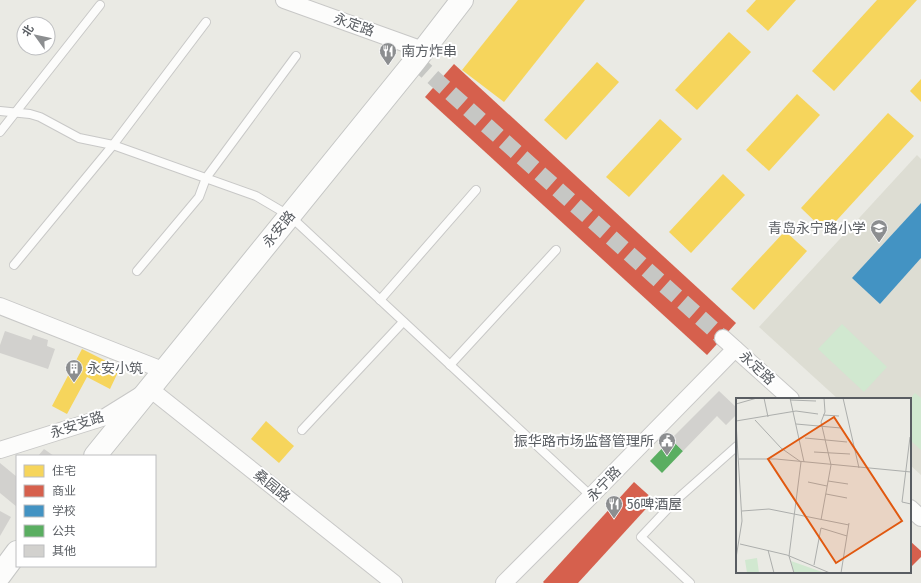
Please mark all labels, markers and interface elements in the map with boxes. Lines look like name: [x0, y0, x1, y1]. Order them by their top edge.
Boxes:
street label: 永定路: [331, 10, 377, 40]
north arrow: [16, 16, 56, 56]
text: 北: [20, 23, 36, 39]
restaurant icon: 南方炸串: [378, 41, 398, 66]
place label: 南方炸串: [401, 43, 457, 60]
street label: 永安路: [259, 207, 299, 251]
school or university icon: 青岛永宁路小学: [869, 218, 889, 243]
place label: 青岛永宁路小学: [768, 220, 866, 237]
street label: 永定路: [736, 347, 778, 389]
building icon: 永安小筑: [64, 358, 84, 383]
place label: 永安小筑: [87, 360, 143, 377]
inset map: [736, 398, 911, 573]
street label: 永安支路: [48, 408, 106, 442]
public building icon: 振华路市场监督管理所: [657, 431, 677, 456]
place label: 振华路市场监督管理所: [514, 433, 654, 450]
legend: [16, 455, 156, 567]
street label: 永宁路: [583, 463, 625, 505]
text: 住宅: [52, 464, 76, 478]
street label: 桑园路: [250, 466, 294, 506]
text: 商业: [52, 484, 76, 498]
restaurant icon: 56啤酒屋: [604, 494, 624, 519]
place label: 56啤酒屋: [627, 496, 682, 513]
text: 学校: [52, 504, 76, 518]
text: 公共: [52, 524, 76, 538]
text: 其他: [52, 544, 76, 558]

